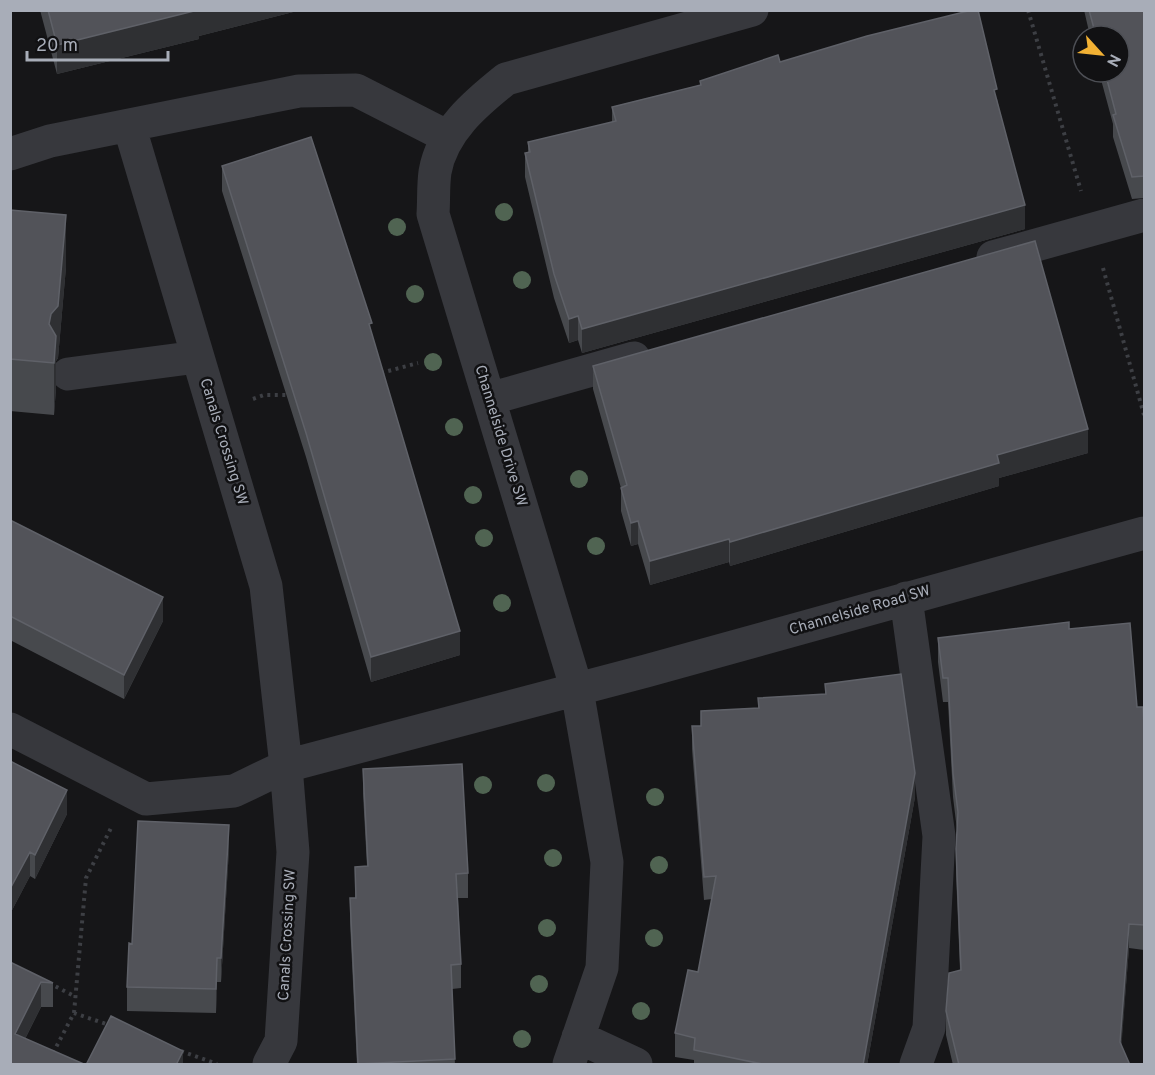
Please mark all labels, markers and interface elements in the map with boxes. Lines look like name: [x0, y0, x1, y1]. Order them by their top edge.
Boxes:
scale bar: [27, 24, 168, 62]
north arrow: [1071, 24, 1131, 84]
text: 20 m: [36, 35, 78, 58]
text: N: [1101, 50, 1124, 70]
street label: Channelside Drive SW: [469, 363, 531, 509]
street label: Canals Crossing SW: [195, 376, 251, 508]
street label: Channelside Road SW: [787, 582, 933, 640]
street label: Canals Crossing SW: [275, 869, 301, 1001]

